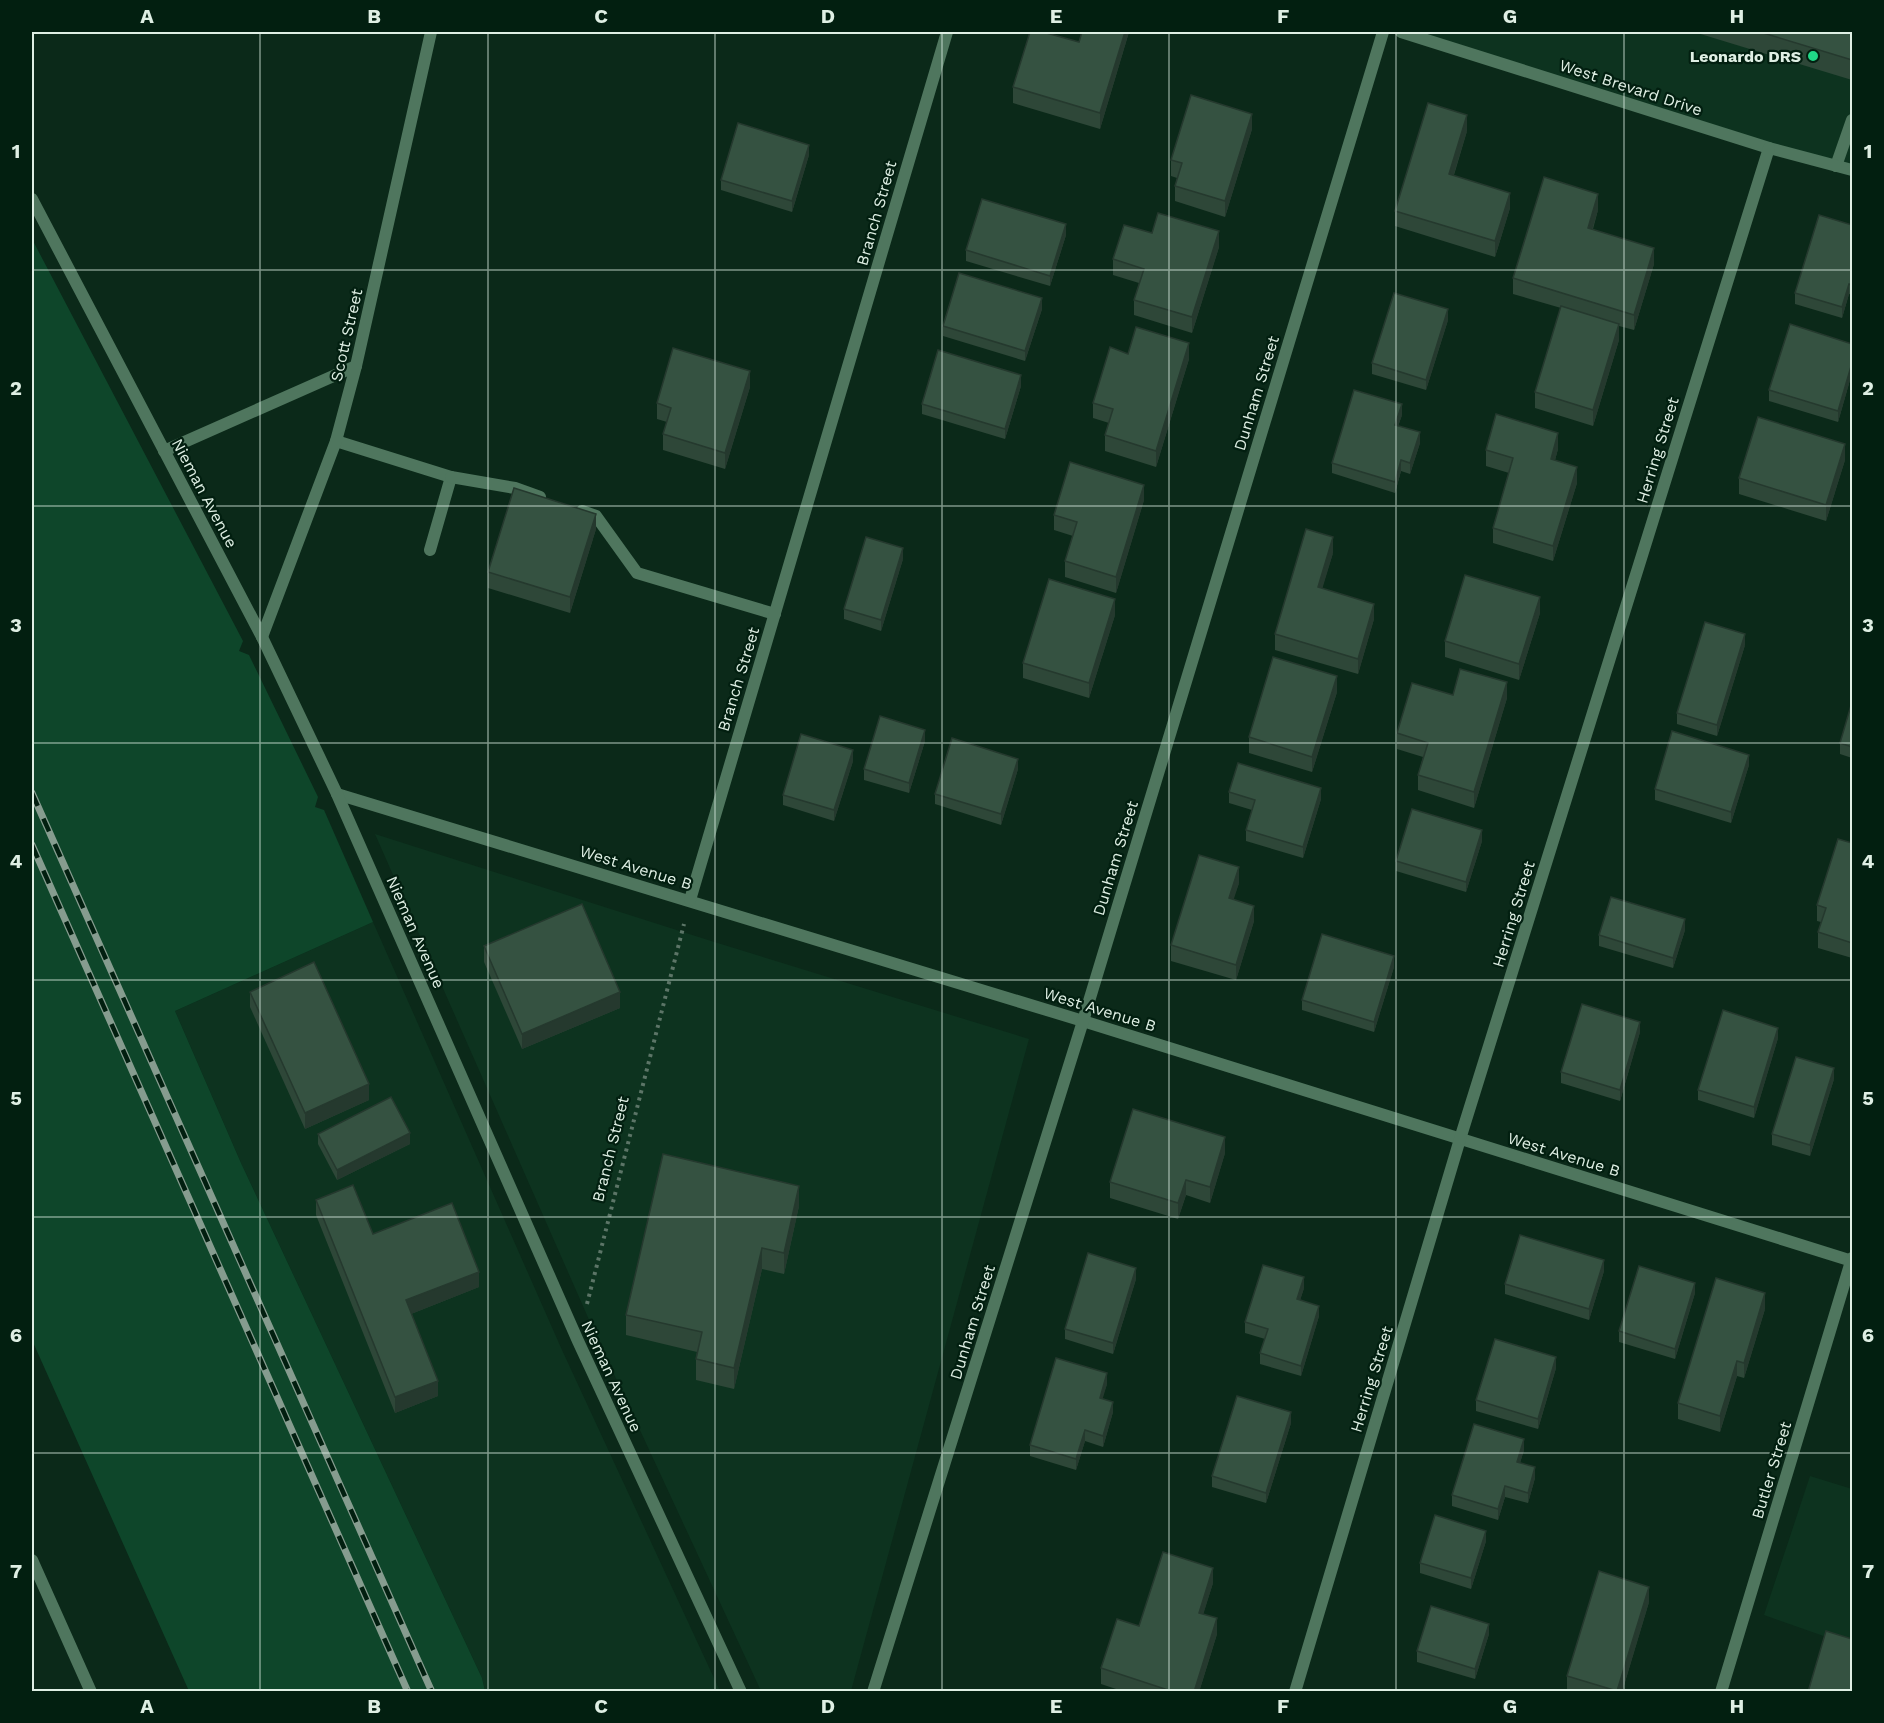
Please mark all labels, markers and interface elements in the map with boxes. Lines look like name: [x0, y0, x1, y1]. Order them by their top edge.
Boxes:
text: A: [140, 4, 154, 28]
text: B: [367, 4, 381, 28]
text: C: [594, 4, 608, 28]
text: D: [821, 4, 835, 28]
text: E: [1050, 4, 1062, 28]
text: F: [1277, 4, 1289, 28]
text: G: [1503, 4, 1517, 28]
text: H: [1730, 4, 1744, 28]
place label: Leonardo DRS: [1690, 47, 1801, 66]
marker: Leonardo DRS: [1806, 49, 1820, 63]
street label: West Brevard Drive: [1557, 55, 1705, 120]
text: 1: [12, 139, 20, 163]
text: 1: [1864, 139, 1872, 163]
street label: Branch Street: [852, 158, 901, 268]
street label: Scott Street: [327, 287, 366, 383]
street label: Dunham Street: [1230, 333, 1283, 453]
text: 2: [10, 376, 22, 400]
text: 2: [1862, 376, 1874, 400]
street label: Herring Street: [1632, 394, 1683, 506]
street label: Nieman Avenue: [168, 435, 241, 551]
text: 3: [10, 613, 22, 637]
text: 3: [1862, 613, 1874, 637]
street label: Branch Street: [714, 624, 763, 734]
street label: Dunham Street: [1089, 798, 1142, 918]
street label: West Avenue B: [577, 841, 694, 894]
text: 4: [10, 849, 23, 873]
text: 4: [1862, 849, 1875, 873]
street label: Herring Street: [1488, 858, 1539, 970]
street label: Nieman Avenue: [382, 873, 449, 991]
street label: West Avenue B: [1041, 983, 1158, 1036]
text: 5: [10, 1086, 22, 1110]
text: 5: [1862, 1086, 1874, 1110]
street label: Branch Street: [588, 1094, 633, 1204]
street label: West Avenue B: [1505, 1128, 1622, 1181]
street label: Dunham Street: [946, 1262, 999, 1382]
street label: Nieman Avenue: [577, 1317, 646, 1435]
text: 6: [10, 1323, 22, 1347]
street label: Herring Street: [1346, 1323, 1397, 1435]
text: 6: [1862, 1323, 1874, 1347]
street label: Butler Street: [1748, 1419, 1795, 1521]
text: 7: [10, 1559, 22, 1583]
text: 7: [1862, 1559, 1874, 1583]
text: A: [140, 1694, 154, 1718]
text: B: [367, 1694, 381, 1718]
text: C: [594, 1694, 608, 1718]
text: D: [821, 1694, 835, 1718]
text: E: [1050, 1694, 1062, 1718]
text: F: [1277, 1694, 1289, 1718]
text: G: [1503, 1694, 1517, 1718]
text: H: [1730, 1694, 1744, 1718]

